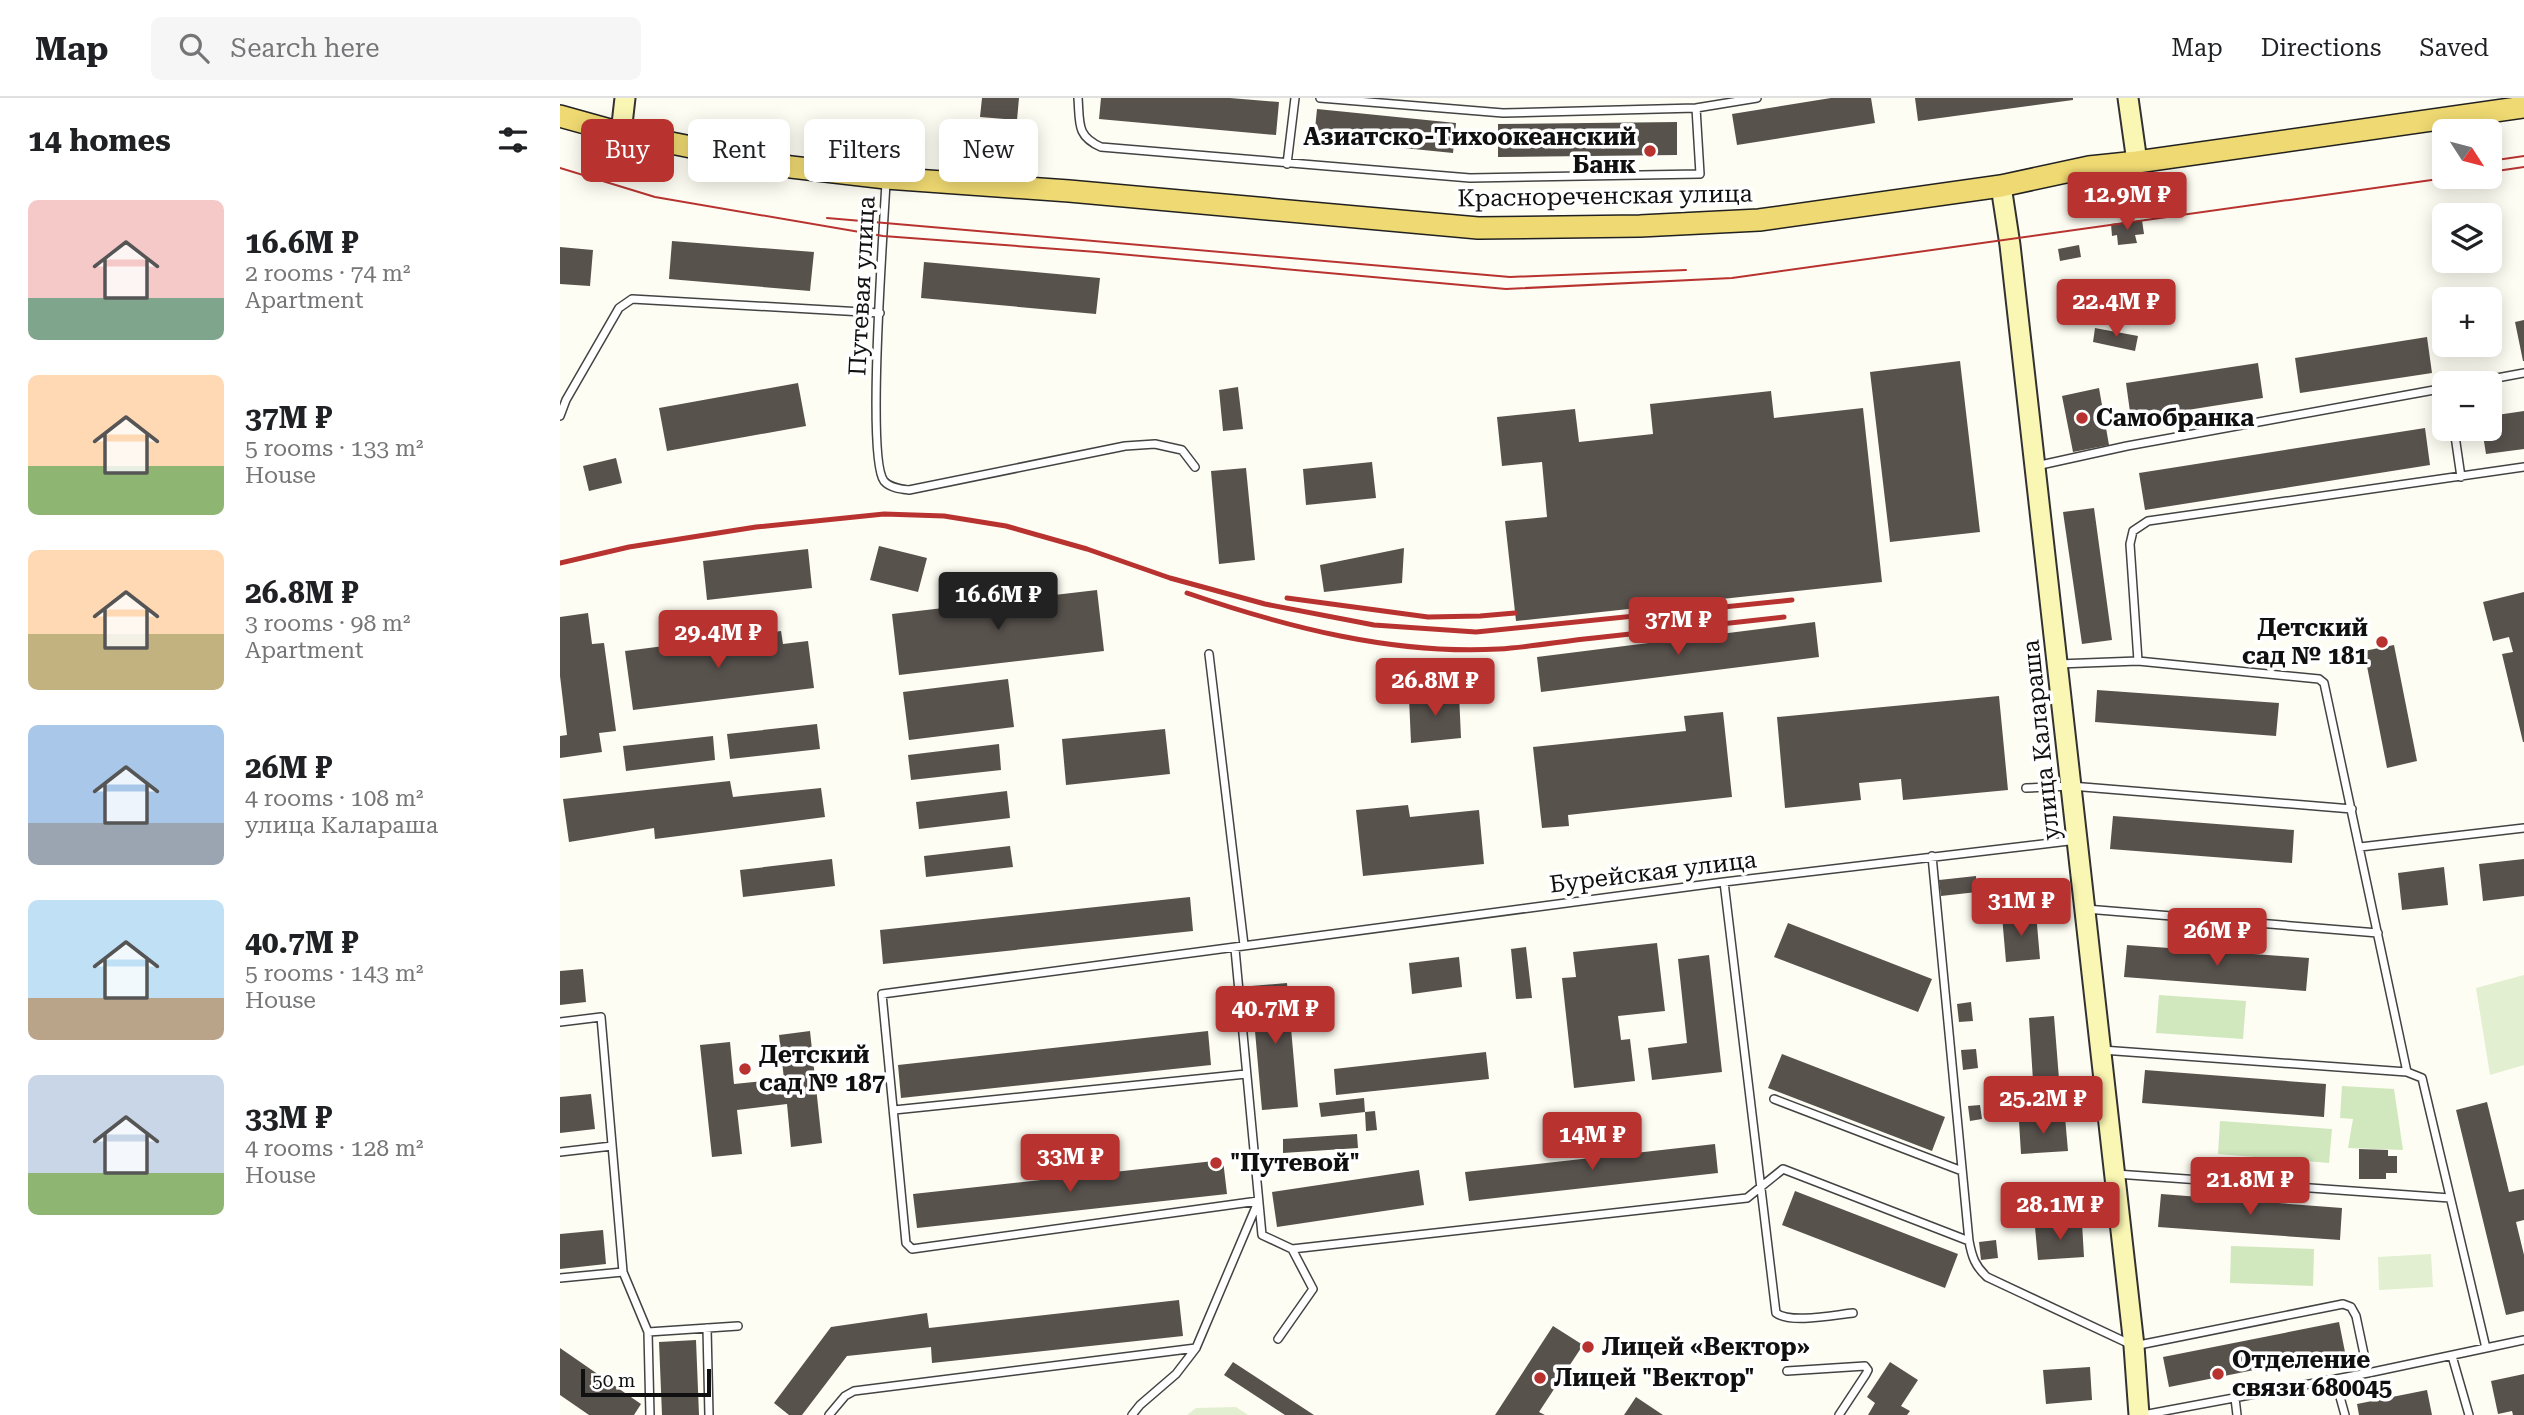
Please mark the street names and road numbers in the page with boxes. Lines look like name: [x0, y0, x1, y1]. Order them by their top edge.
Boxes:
street label: Краснореченская улица: [1457, 179, 1753, 213]
street label: Путевая улица: [843, 195, 881, 377]
street label: улица Калараша: [2017, 638, 2065, 842]
street label: Бурейская улица: [1548, 845, 1758, 899]

